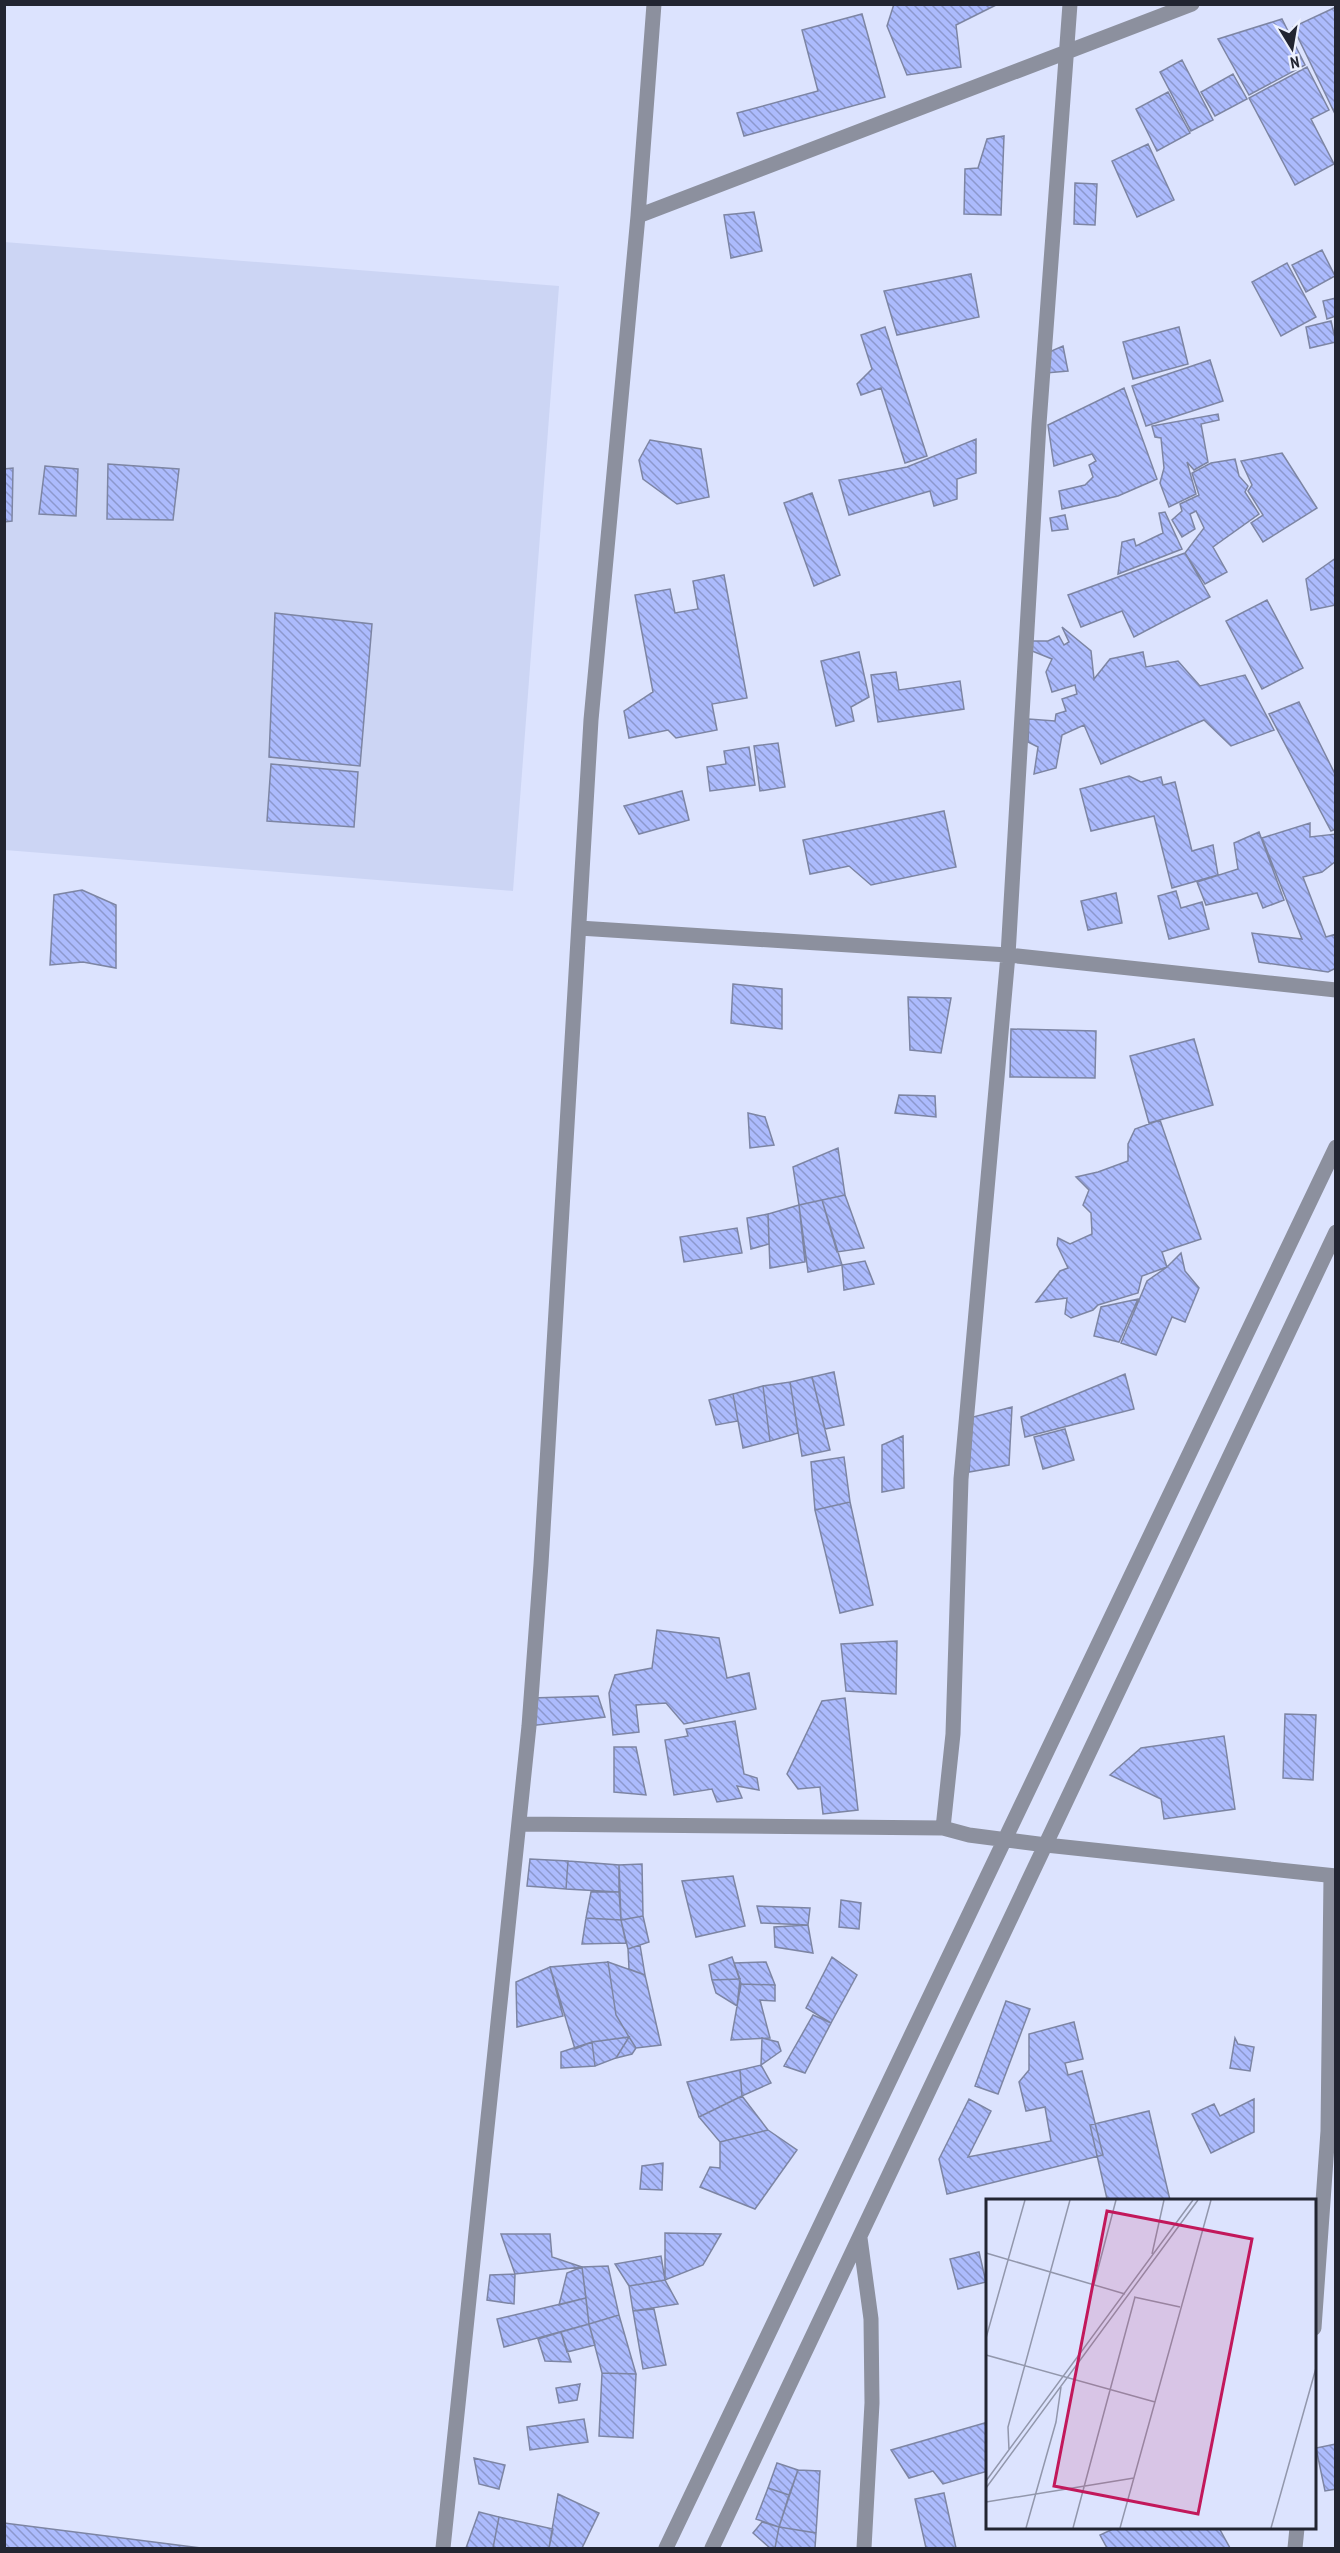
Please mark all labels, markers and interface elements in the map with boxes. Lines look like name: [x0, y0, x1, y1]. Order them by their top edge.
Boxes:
north arrow: [1262, 18, 1322, 78]
text: N: [1289, 52, 1301, 73]
inset map: [986, 2199, 1316, 2529]

